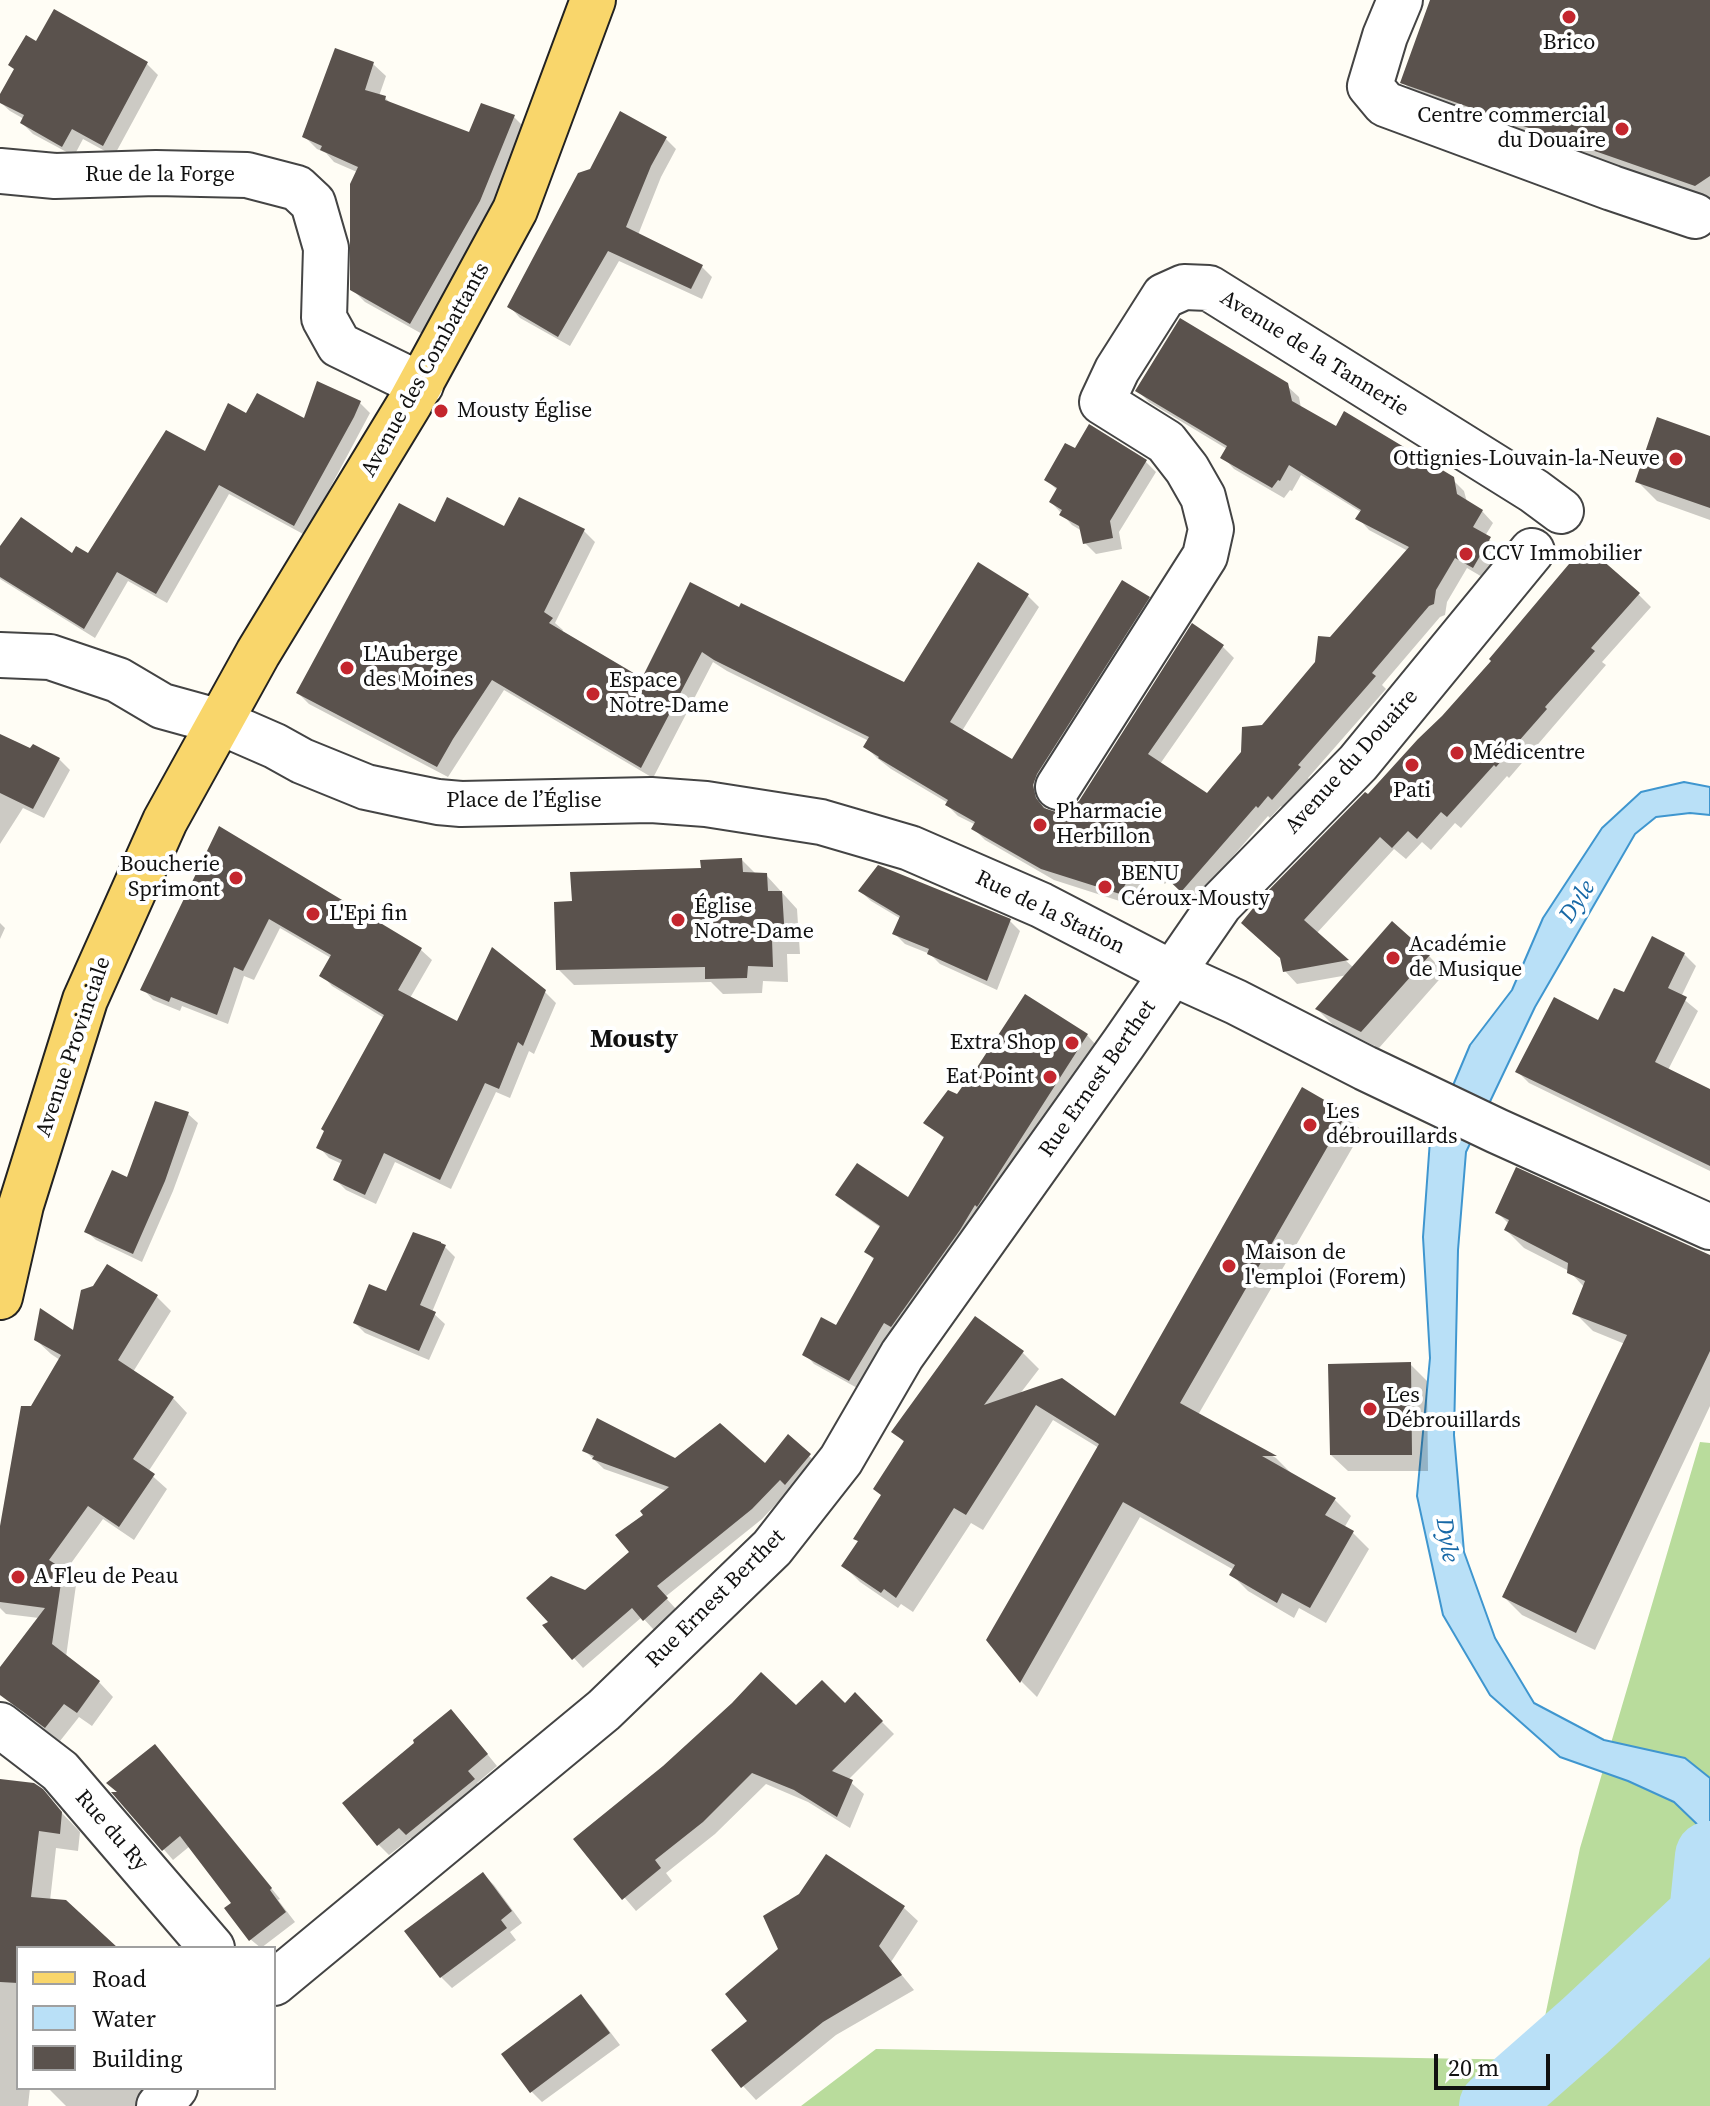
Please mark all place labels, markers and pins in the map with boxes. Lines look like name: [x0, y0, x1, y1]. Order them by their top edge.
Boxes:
marker: Brico: [1560, 8, 1578, 26]
place label: Brico: [1543, 30, 1595, 56]
place label: Centre commercial du Douaire: [1417, 103, 1606, 154]
marker: Centre commercial du Douaire: [1613, 120, 1631, 138]
place label: Mousty Église: [457, 398, 592, 424]
marker: Mousty Église: [432, 402, 450, 420]
place label: Ottignies-Louvain-la-Neuve: [1393, 446, 1660, 472]
marker: Ottignies-Louvain-la-Neuve: [1667, 450, 1685, 468]
place label: CCV Immobilier: [1482, 541, 1642, 567]
marker: CCV Immobilier: [1457, 545, 1475, 563]
place label: L'Auberge des Moines: [363, 642, 474, 694]
marker: L'Auberge des Moines: [338, 659, 356, 677]
place label: Espace Notre-Dame: [609, 668, 729, 720]
marker: Espace Notre-Dame: [584, 685, 602, 703]
place label: Médicentre: [1473, 740, 1585, 766]
marker: Médicentre: [1448, 744, 1466, 762]
marker: Pati: [1403, 756, 1421, 774]
place label: Pati: [1393, 778, 1431, 804]
place label: Pharmacie Herbillon: [1056, 799, 1162, 850]
marker: Pharmacie Herbillon: [1031, 816, 1049, 834]
place label: Boucherie Sprimont: [120, 852, 220, 904]
place label: BENU Céroux-Mousty: [1121, 861, 1270, 912]
marker: Boucherie Sprimont: [227, 869, 245, 887]
marker: BENU Céroux-Mousty: [1096, 878, 1114, 896]
place label: Église Notre-Dame: [694, 894, 814, 946]
place label: L'Epi fin: [329, 901, 408, 927]
marker: L'Epi fin: [304, 905, 322, 923]
marker: Église Notre-Dame: [669, 911, 687, 929]
place label: Académie de Musique: [1409, 932, 1522, 984]
marker: Académie de Musique: [1384, 949, 1402, 967]
place label: Extra Shop: [950, 1030, 1056, 1056]
marker: Extra Shop: [1063, 1034, 1081, 1052]
place label: Eat Point: [946, 1064, 1034, 1090]
marker: Eat Point: [1041, 1068, 1059, 1086]
place label: Les débrouillards: [1326, 1099, 1458, 1150]
marker: Les débrouillards: [1301, 1116, 1319, 1134]
place label: Maison de l'emploi (Forem): [1245, 1240, 1407, 1292]
marker: Maison de l'emploi (Forem): [1220, 1257, 1238, 1275]
place label: Les Débrouillards: [1386, 1383, 1521, 1434]
marker: Les Débrouillards: [1361, 1400, 1379, 1418]
place label: A Fleu de Peau: [34, 1564, 179, 1590]
marker: A Fleu de Peau: [9, 1568, 27, 1586]

